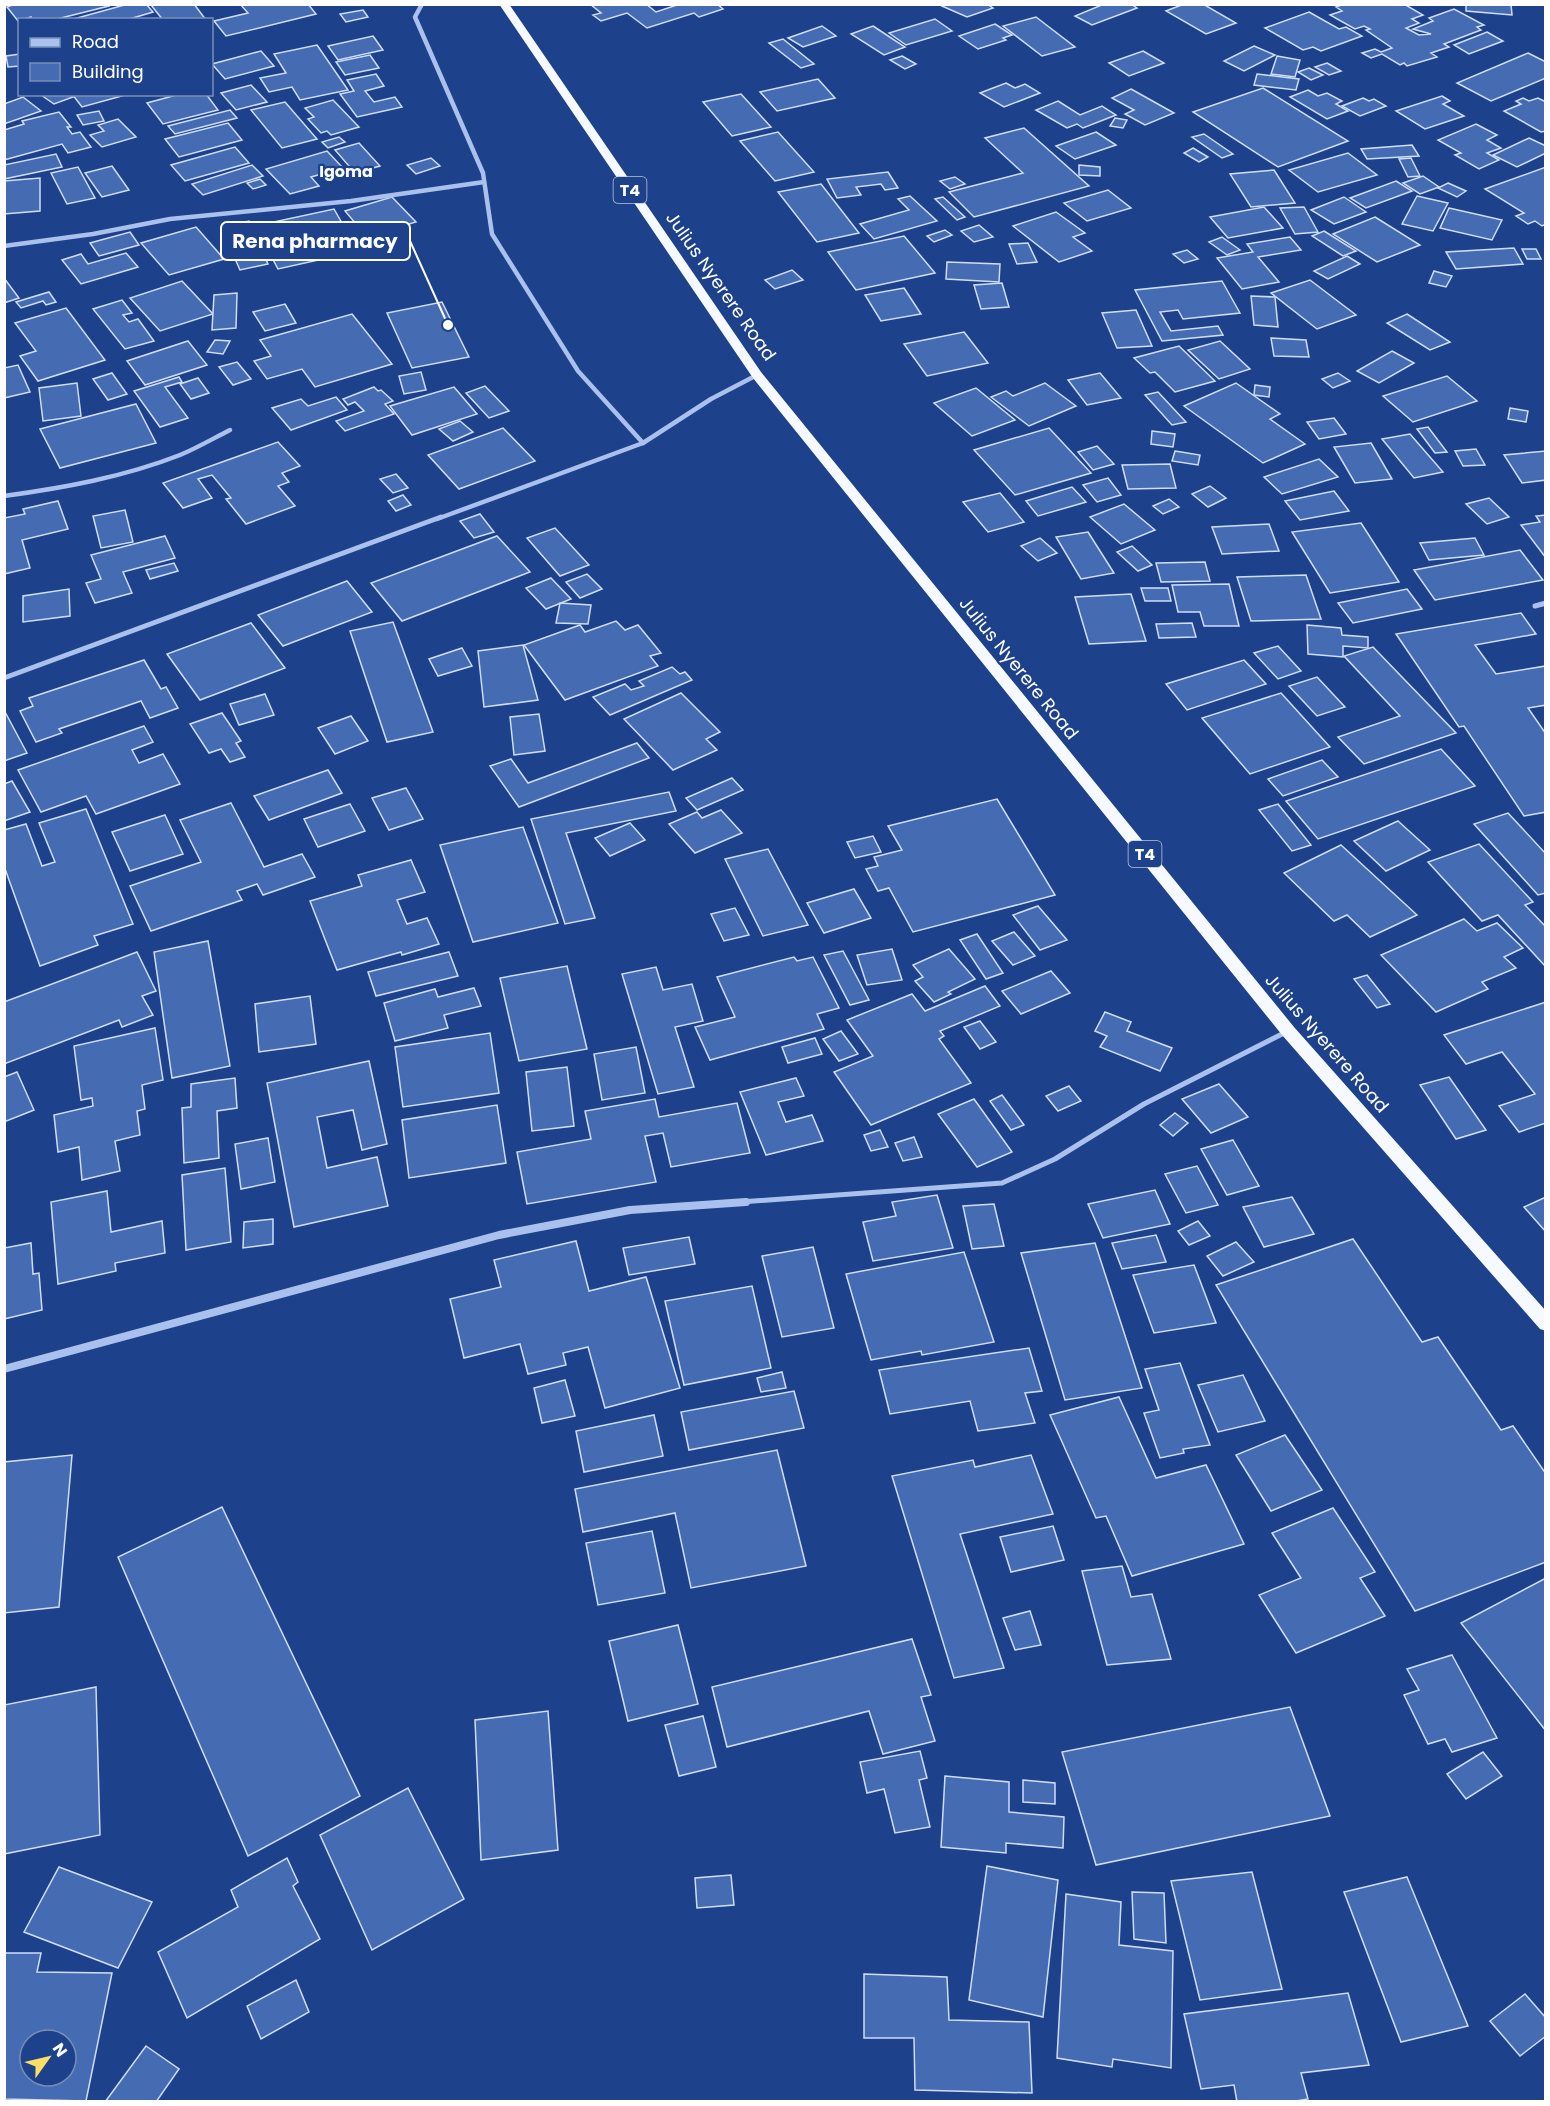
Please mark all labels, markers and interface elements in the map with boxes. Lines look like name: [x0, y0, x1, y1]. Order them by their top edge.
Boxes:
legend: [18, 18, 213, 96]
text: Road: [72, 29, 119, 54]
text: Building: [72, 59, 144, 84]
district label: Igoma: [319, 160, 373, 183]
road number: T4: [614, 177, 646, 203]
street label: Julius Nyerere Road: [660, 206, 782, 366]
callout: Rena pharmacy: [221, 222, 410, 260]
text: Rena pharmacy: [232, 227, 398, 255]
street label: Julius Nyerere Road: [954, 591, 1084, 745]
road number: T4: [1128, 841, 1162, 867]
street label: Julius Nyerere Road: [1260, 968, 1394, 1118]
north arrow: [18, 2028, 78, 2088]
text: N: [47, 2038, 73, 2061]

